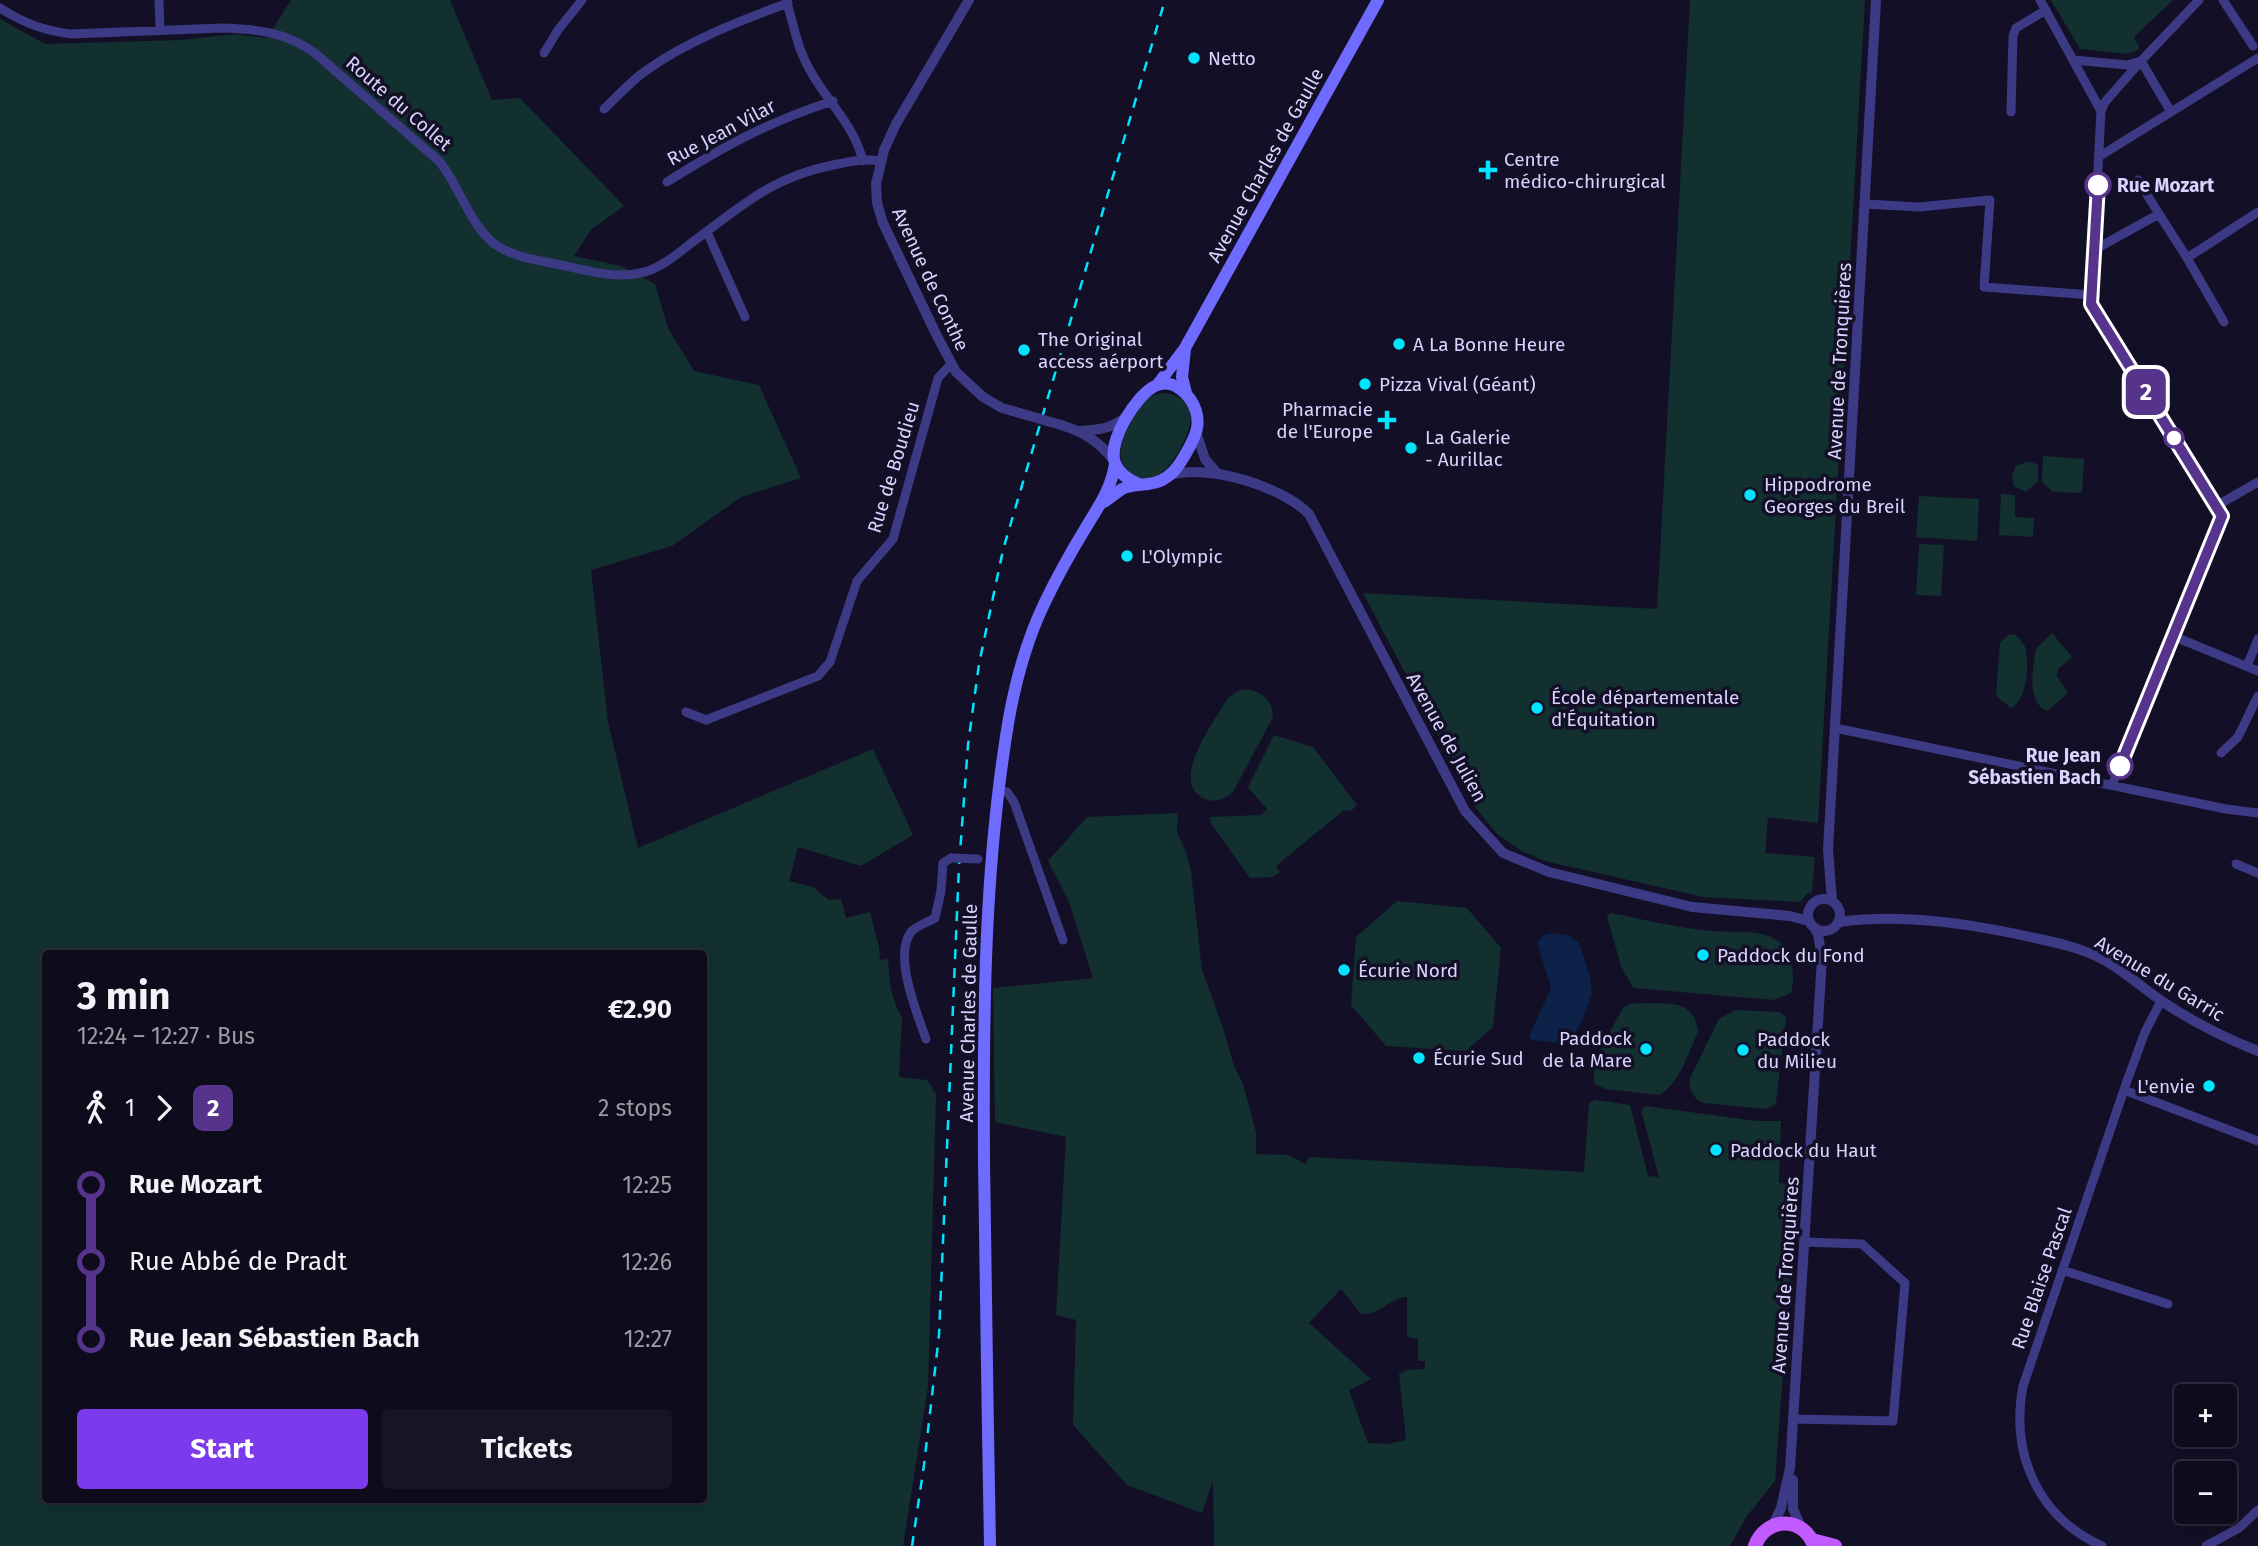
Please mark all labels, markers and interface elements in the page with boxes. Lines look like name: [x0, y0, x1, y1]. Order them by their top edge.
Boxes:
place label: Netto: [1208, 47, 1256, 70]
marker: Netto: [1186, 50, 1202, 66]
street label: Route du Collet: [341, 51, 456, 156]
street label: Avenue Charles de Gaulle: [1202, 64, 1328, 266]
street label: Rue Jean Vilar: [663, 94, 780, 171]
place label: Centre médico-chirurgical: [1504, 148, 1666, 193]
marker: Centre médico-chirurgical: [1478, 160, 1498, 180]
marker: Rue Mozart: [2085, 172, 2111, 198]
place label: Rue Mozart: [2117, 174, 2215, 197]
street label: Avenue de Conthe: [887, 204, 974, 355]
street label: Avenue de Tronquières: [1823, 262, 1856, 460]
place label: The Original access aérport: [1038, 328, 1163, 373]
place label: A La Bonne Heure: [1413, 333, 1565, 356]
marker: A La Bonne Heure: [1391, 336, 1407, 352]
marker: The Original access aérport: [1016, 342, 1032, 358]
line badge: 2: [2123, 369, 2169, 415]
place label: Pizza Vival (Géant): [1379, 373, 1536, 396]
marker: Pizza Vival (Géant): [1357, 376, 1373, 392]
text: 2: [2140, 378, 2152, 406]
street label: Rue de Boudieu: [863, 398, 924, 536]
place label: Pharmacie de l'Europe: [1276, 398, 1373, 443]
marker: Pharmacie de l'Europe: [1379, 412, 1395, 428]
place label: La Galerie - Aurillac: [1425, 426, 1511, 471]
unlabelled marker: [2164, 428, 2184, 448]
marker: La Galerie - Aurillac: [1403, 440, 1419, 456]
place label: Hippodrome Georges du Breil: [1764, 473, 1906, 518]
marker: Hippodrome Georges du Breil: [1742, 487, 1758, 503]
place label: L'Olympic: [1141, 545, 1223, 568]
marker: L'Olympic: [1119, 548, 1135, 564]
street label: Avenue de Julien: [1402, 669, 1492, 806]
place label: École départementale d'Équitation: [1551, 686, 1739, 731]
marker: École départementale d'Équitation: [1529, 700, 1545, 716]
place label: Rue Jean Sébastien Bach: [1968, 744, 2101, 789]
marker: Rue Jean Sébastien Bach: [2107, 753, 2133, 779]
street label: Avenue Charles de Gaulle: [955, 904, 982, 1123]
street label: Avenue du Garric: [2091, 931, 2229, 1026]
place label: Paddock du Fond: [1717, 944, 1865, 967]
marker: Paddock du Fond: [1695, 947, 1711, 963]
place label: Écurie Nord: [1358, 959, 1458, 982]
marker: Écurie Nord: [1336, 962, 1352, 978]
text: 3 min: [77, 973, 171, 1019]
text: €2.90: [608, 994, 672, 1025]
text: 12:24 – 12:27 · Bus: [77, 1022, 255, 1050]
place label: Paddock de la Mare: [1542, 1027, 1632, 1072]
place label: Paddock du Milieu: [1757, 1028, 1837, 1073]
marker: Paddock de la Mare: [1638, 1041, 1654, 1057]
marker: Paddock du Milieu: [1735, 1042, 1751, 1058]
place label: Écurie Sud: [1433, 1047, 1524, 1070]
marker: Écurie Sud: [1411, 1050, 1427, 1066]
place label: L'envie: [2137, 1075, 2195, 1098]
marker: L'envie: [2201, 1078, 2217, 1094]
icon: walk: [77, 1089, 115, 1127]
icon: forward: [145, 1089, 183, 1127]
text: 1: [125, 1094, 135, 1122]
text: 2: [207, 1094, 219, 1122]
text: 2 stops: [598, 1094, 672, 1122]
place label: Paddock du Haut: [1730, 1139, 1877, 1162]
marker: Paddock du Haut: [1708, 1142, 1724, 1158]
text: Rue Mozart: [129, 1169, 262, 1200]
text: 12:25: [622, 1171, 672, 1199]
street label: Avenue de Tronquières: [1767, 1176, 1804, 1374]
street label: Rue Blaise Pascal: [2006, 1204, 2077, 1352]
text: Rue Abbé de Pradt: [129, 1246, 347, 1277]
text: 12:26: [621, 1248, 672, 1276]
text: Rue Jean Sébastien Bach: [129, 1323, 420, 1354]
text: 12:27: [624, 1325, 672, 1353]
map controls: [2174, 1384, 2237, 1524]
button: +: [2174, 1384, 2237, 1447]
button: Start: [77, 1409, 368, 1489]
button: Tickets: [382, 1409, 672, 1489]
button: −: [2174, 1461, 2237, 1524]

